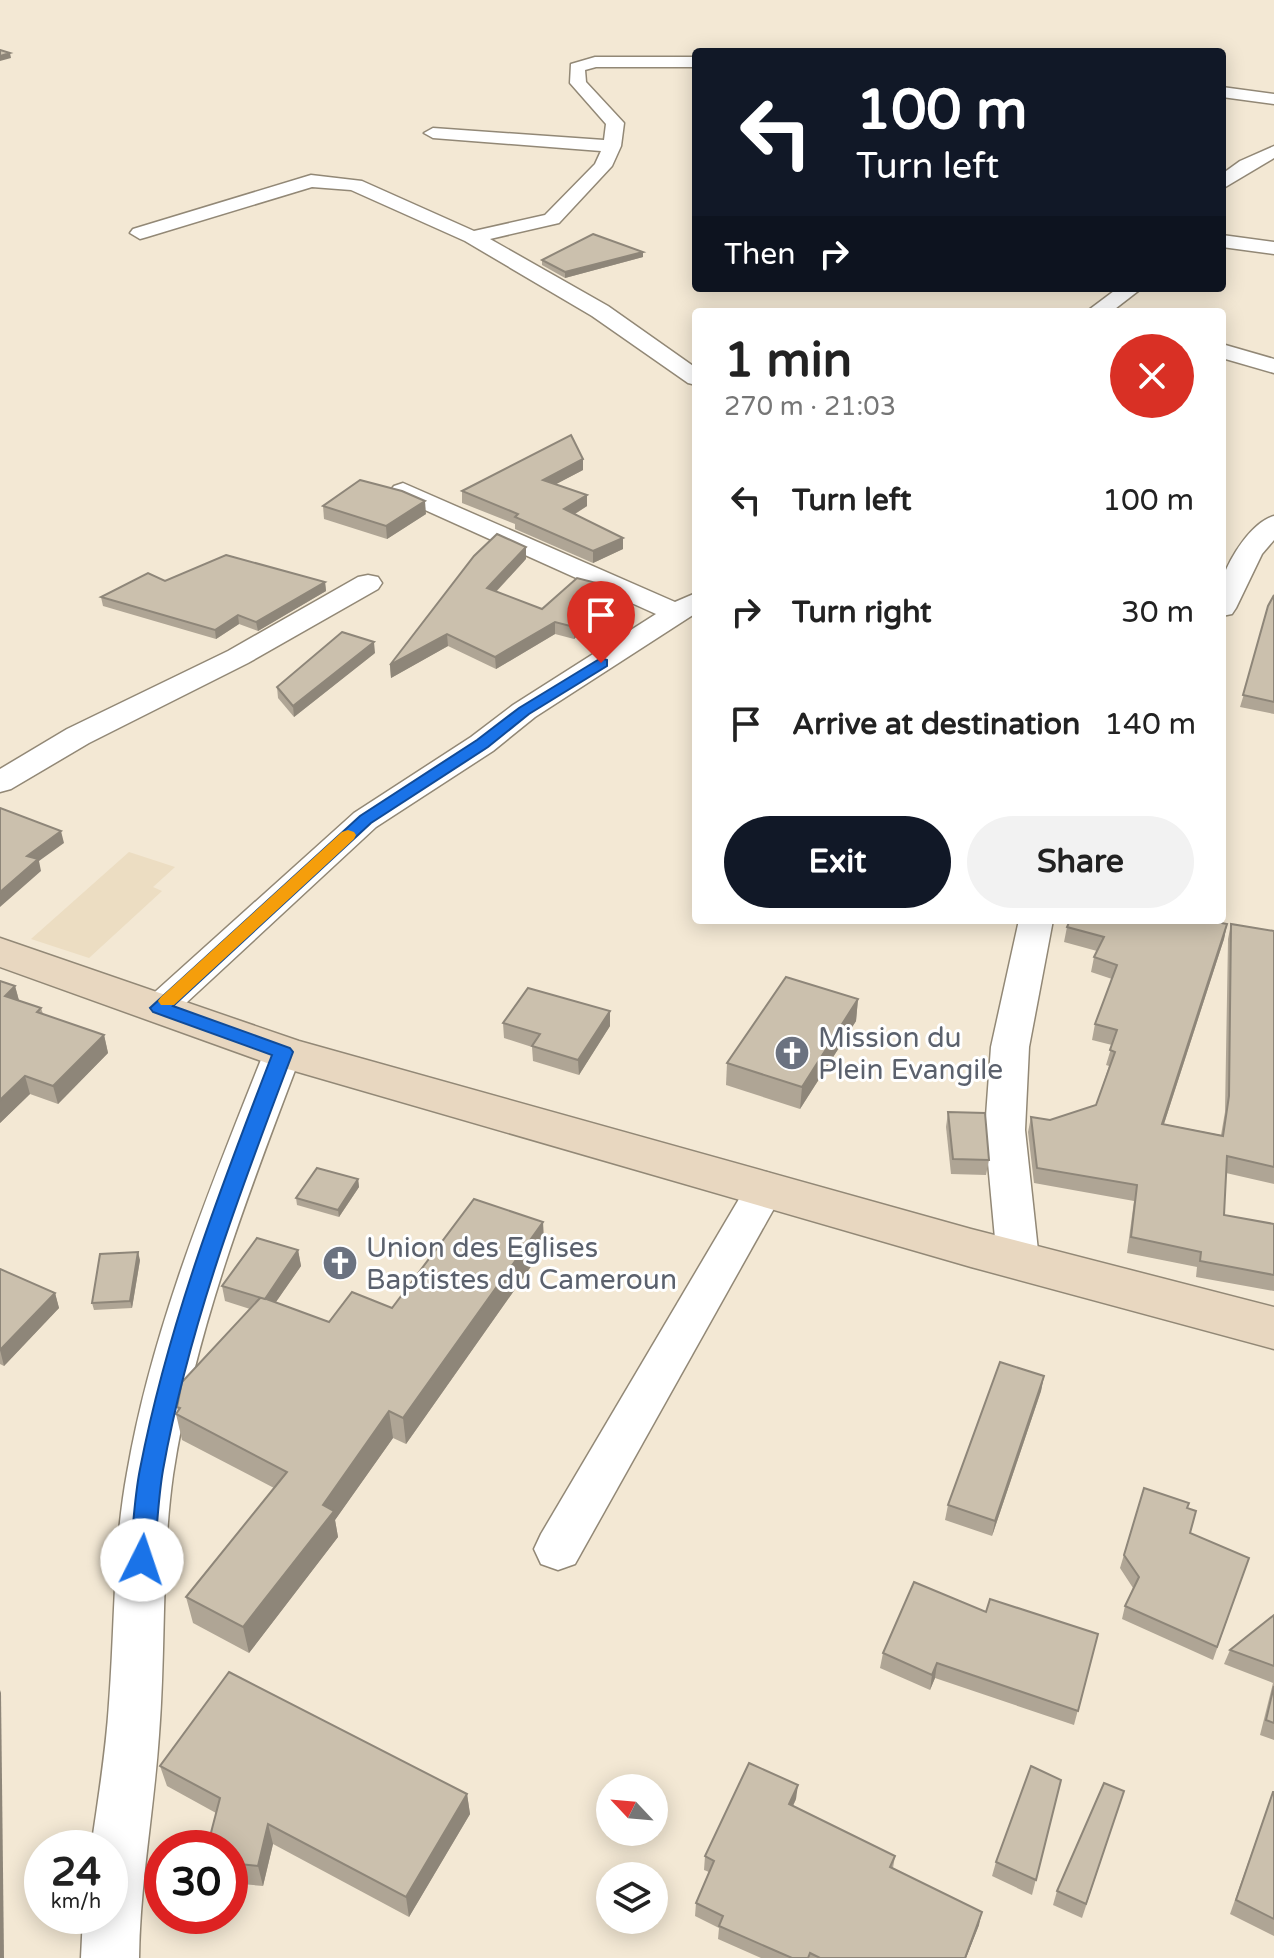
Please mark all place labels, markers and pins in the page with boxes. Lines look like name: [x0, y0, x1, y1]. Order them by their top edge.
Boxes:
pin: [567, 581, 635, 663]
place label: Mission du Plein Evangile: [818, 1021, 1003, 1087]
church icon: Mission du Plein Evangile: [773, 1034, 811, 1072]
place label: Union des Eglises Baptistes du Cameroun: [366, 1231, 677, 1297]
church icon: Union des Eglises Baptistes du Cameroun: [321, 1244, 359, 1282]

